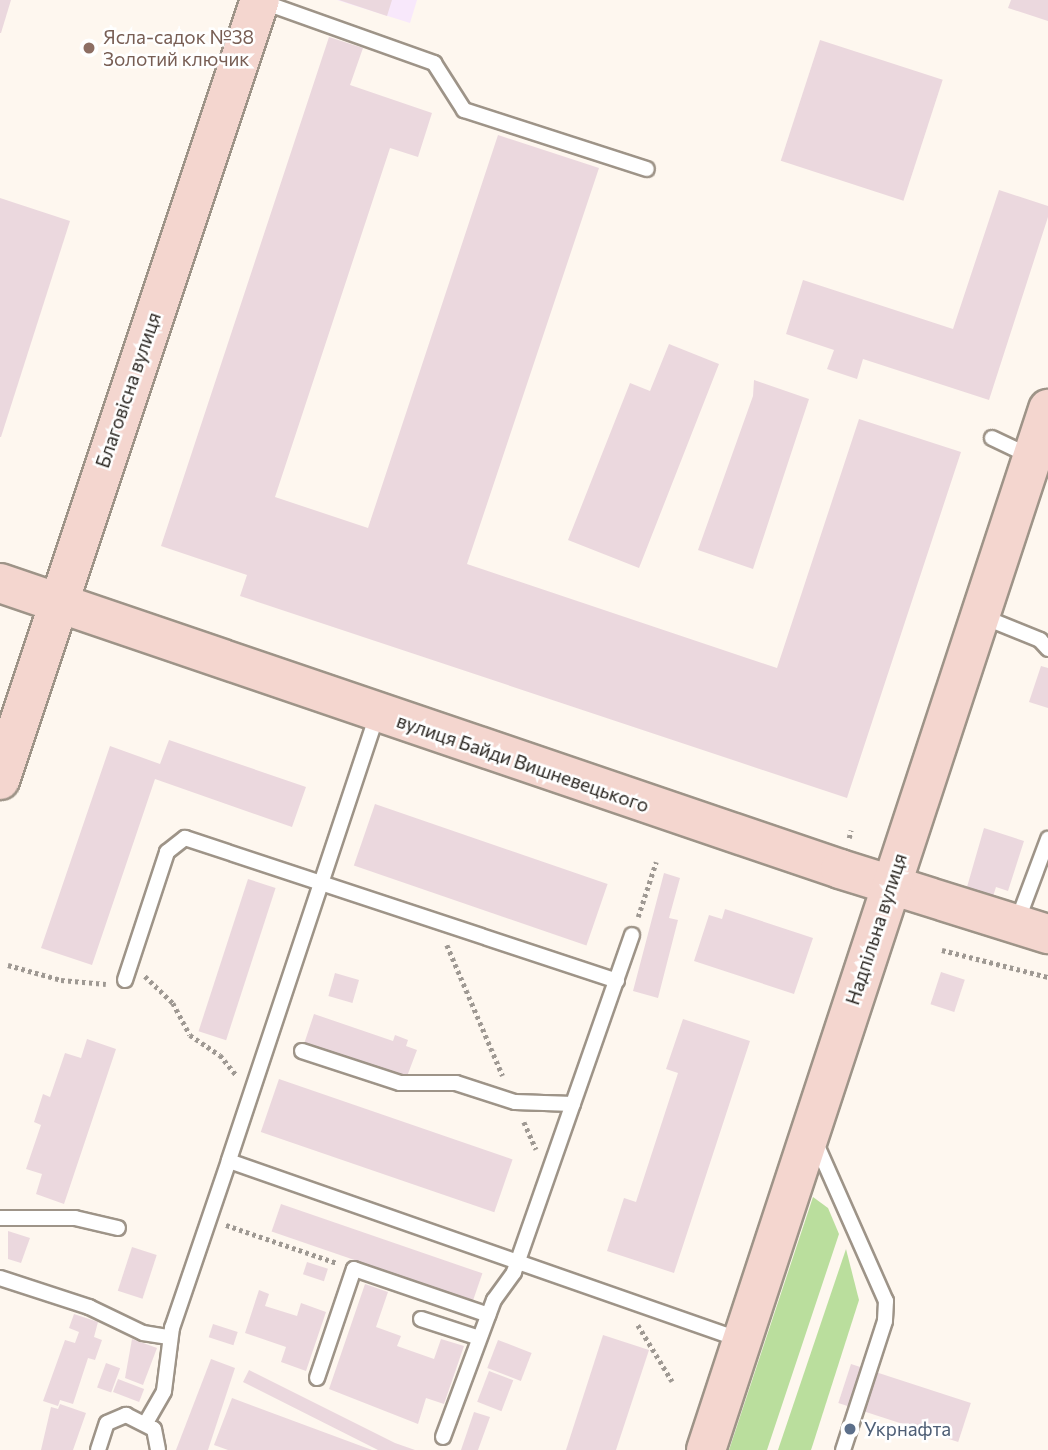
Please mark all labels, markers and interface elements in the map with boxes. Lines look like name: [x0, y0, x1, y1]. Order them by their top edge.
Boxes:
place label: Ясла-садок №38 Золотий ключик: [103, 26, 254, 70]
marker: Ясла-садок №38 Золотий ключик: [81, 40, 97, 56]
street label: Благовісна вулиця: [91, 309, 165, 471]
street label: вулиця Байди Вишневецького: [394, 709, 652, 817]
street label: Надпільна вулиця: [841, 850, 911, 1008]
place label: Укрнафта: [864, 1418, 951, 1440]
marker: Укрнафта: [842, 1421, 858, 1437]

